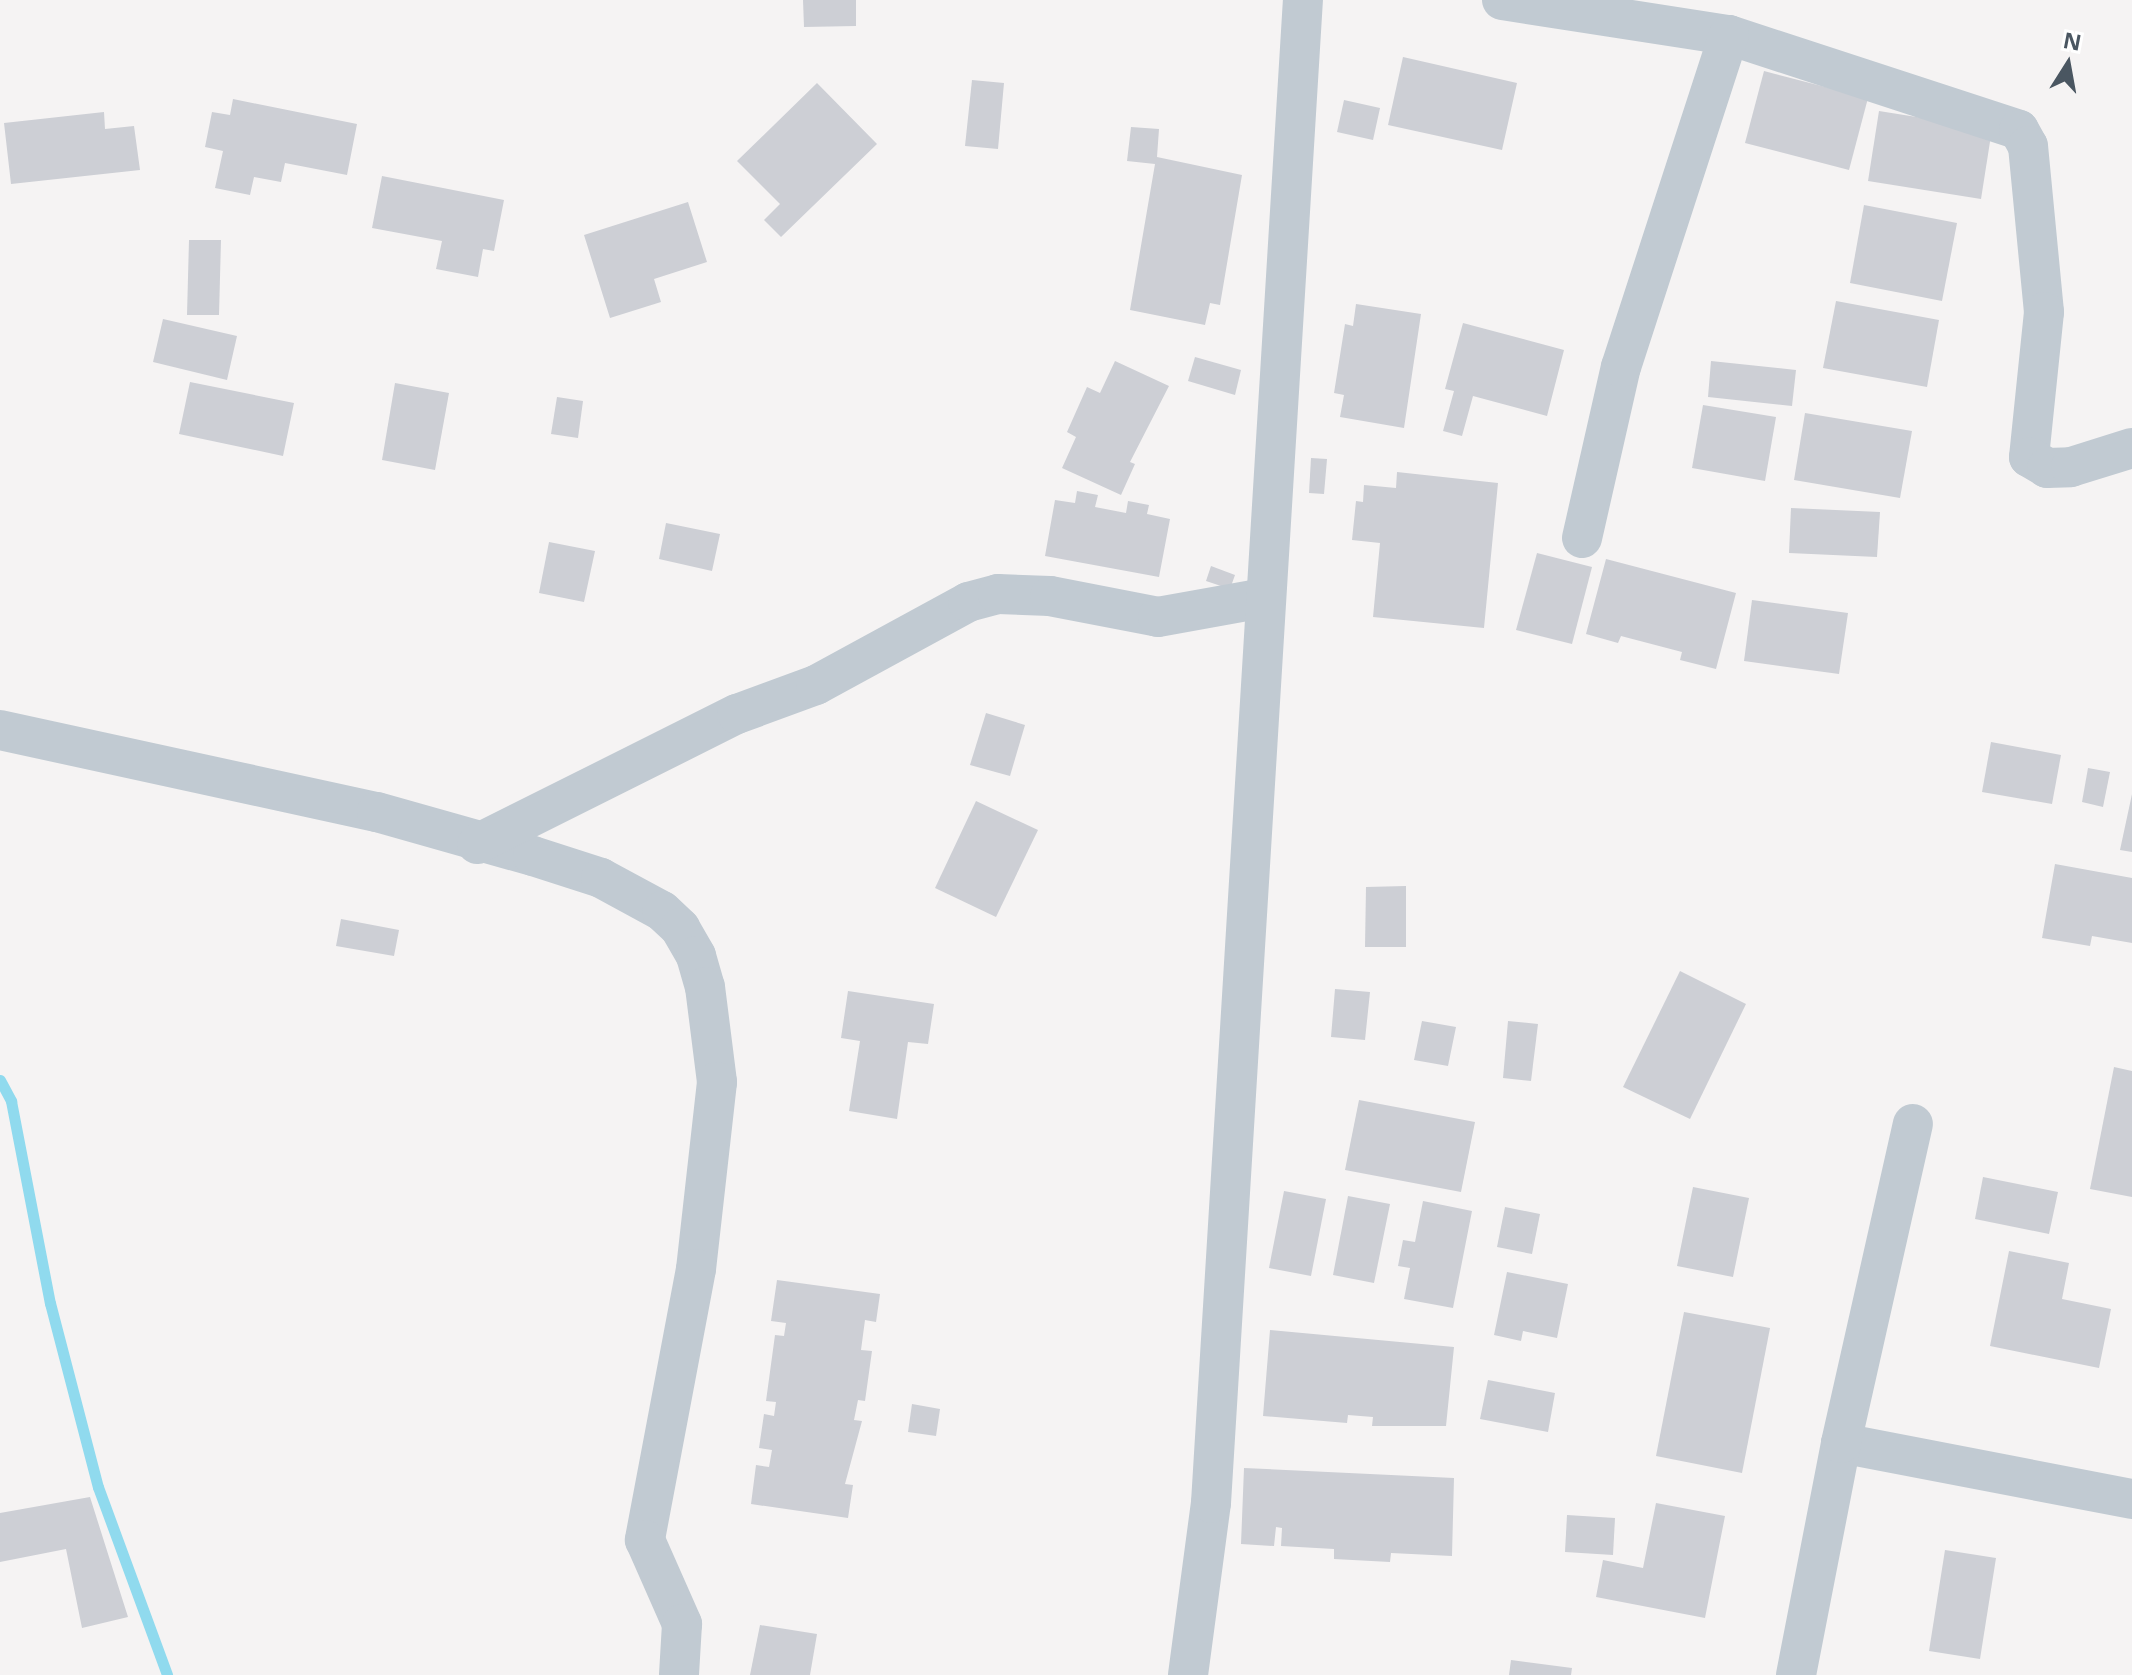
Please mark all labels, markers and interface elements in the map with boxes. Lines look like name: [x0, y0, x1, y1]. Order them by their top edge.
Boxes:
north arrow: [2028, 24, 2108, 104]
text: N: [2061, 24, 2084, 57]

